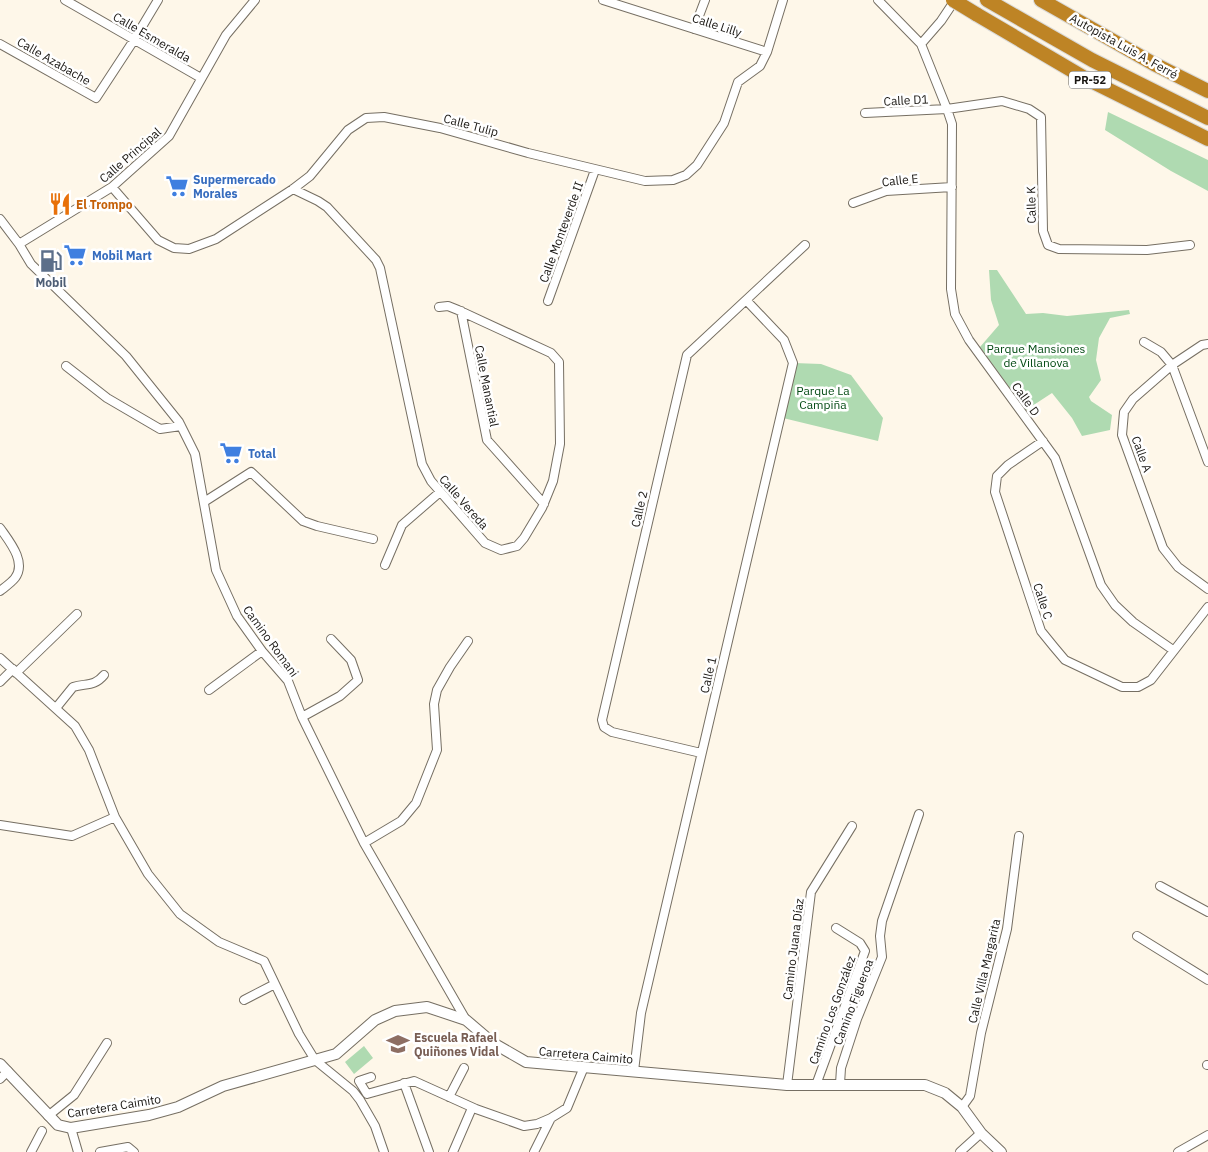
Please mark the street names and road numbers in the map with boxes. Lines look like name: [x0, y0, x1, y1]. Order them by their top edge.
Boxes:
street label: Calle Esmeralda: [111, 9, 194, 66]
street label: Calle Lilly: [690, 10, 744, 40]
street label: Autopista Luis A. Ferré: [1067, 10, 1181, 82]
street label: Calle Azabache: [15, 34, 94, 88]
road number: PR-52: [1069, 72, 1111, 88]
street label: Calle D1: [883, 91, 929, 109]
street label: Calle Tulip: [442, 111, 500, 140]
street label: Calle Principal: [96, 124, 164, 186]
street label: Calle E: [881, 171, 919, 189]
street label: Calle Monteverde II: [536, 179, 586, 285]
street label: Calle K: [1023, 186, 1039, 224]
street label: Calle Manantial: [472, 344, 502, 428]
street label: Calle D: [1009, 379, 1043, 419]
street label: Calle A: [1129, 434, 1156, 474]
street label: Calle Vereda: [436, 472, 492, 533]
street label: Calle 2: [628, 489, 650, 529]
street label: Calle C: [1030, 581, 1056, 622]
street label: Camino Romani: [240, 602, 302, 680]
street label: Calle 1: [697, 655, 719, 695]
street label: Camino Juana Díaz: [779, 897, 807, 1001]
street label: Calle Villa Margarita: [965, 917, 1003, 1025]
street label: Camino Los González: [805, 953, 859, 1066]
street label: Camino Figueroa: [830, 956, 876, 1047]
street label: Carretera Caimito: [538, 1043, 634, 1067]
street label: Carretera Caimito: [66, 1091, 162, 1121]

